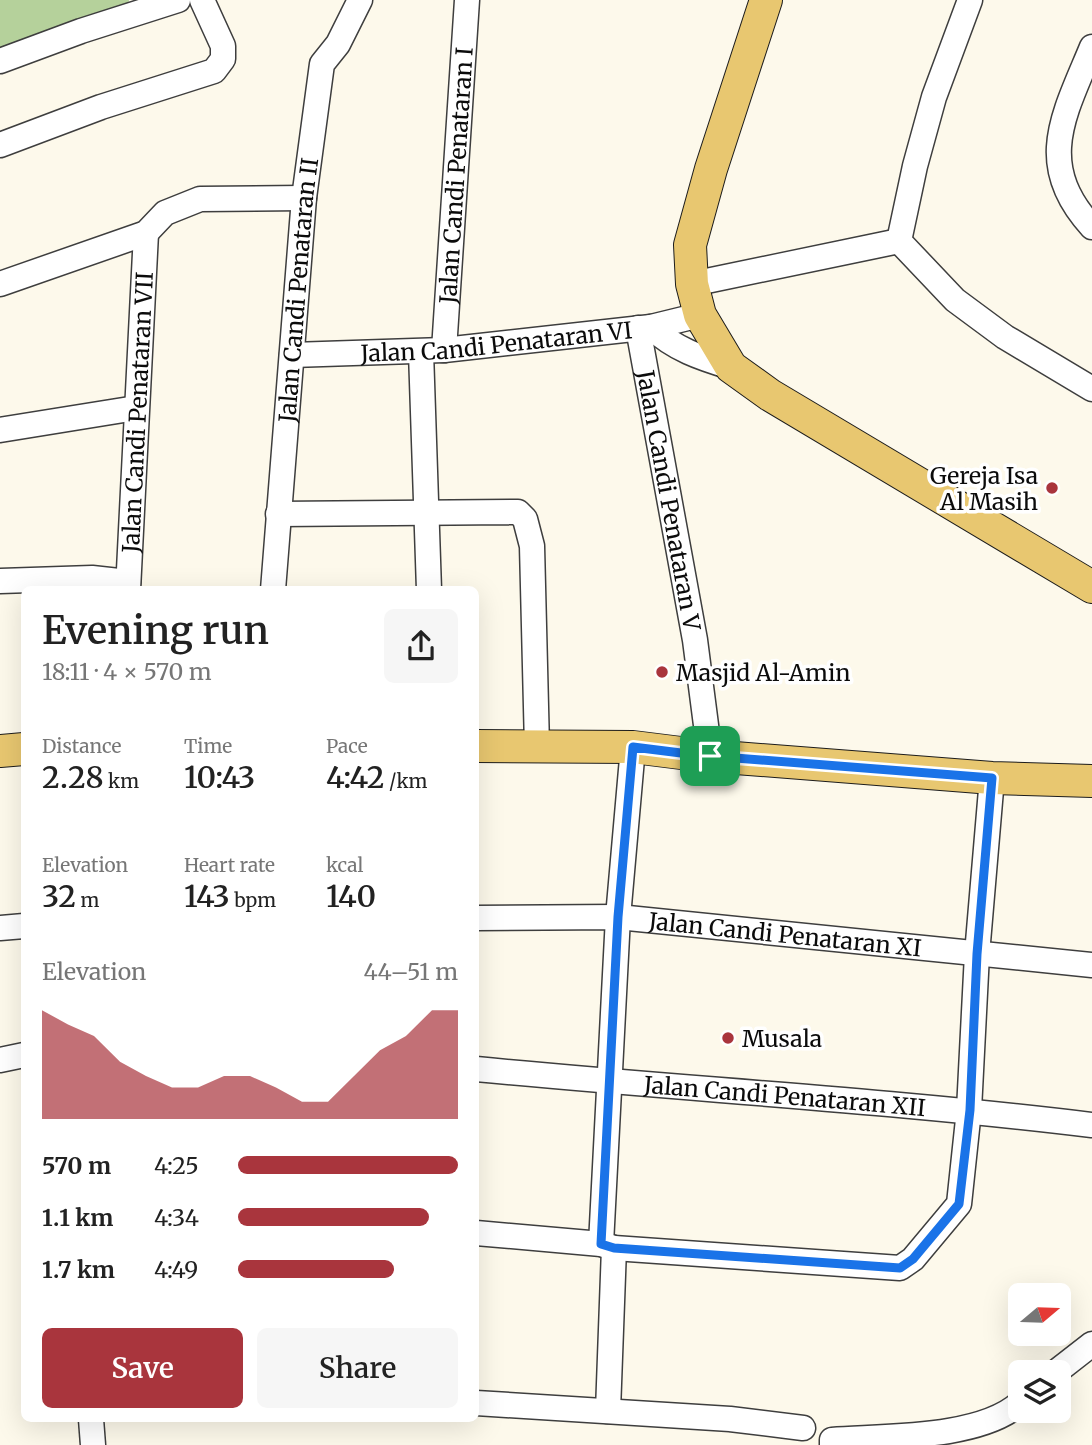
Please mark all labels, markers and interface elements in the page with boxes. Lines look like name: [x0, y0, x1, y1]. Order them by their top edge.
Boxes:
street label: Jalan Candi Penataran I: [433, 46, 478, 306]
street label: Jalan Candi Penataran II: [272, 156, 324, 425]
street label: Jalan Candi Penataran VII: [115, 271, 159, 554]
street label: Jalan Candi Penataran VI: [359, 315, 634, 367]
street label: Jalan Candi Penataran V: [631, 367, 708, 633]
place label: Gereja Isa Al Masih: [930, 461, 1038, 516]
marker: Gereja Isa Al Masih: [1044, 480, 1060, 496]
text: Evening run: [42, 607, 269, 654]
button: share: [384, 609, 458, 683]
text: 18:11 · 4 × 570 m: [42, 657, 212, 686]
place label: Masjid Al-Amin: [676, 658, 851, 687]
marker: Masjid Al-Amin: [654, 664, 670, 680]
pin: [680, 726, 740, 786]
text: Distance: [42, 734, 121, 758]
text: Time: [184, 734, 232, 758]
text: Pace: [326, 734, 368, 758]
icon: arrive: [691, 737, 729, 775]
text: 2.28: [42, 758, 104, 796]
text: 10:43: [184, 758, 255, 796]
text: 4:42: [326, 758, 385, 796]
text: km: [104, 769, 139, 793]
text: /km: [385, 769, 427, 793]
text: Elevation: [42, 853, 128, 877]
text: Heart rate: [184, 853, 275, 877]
text: kcal: [326, 853, 363, 877]
text: 32: [42, 877, 76, 915]
text: 143: [184, 877, 230, 915]
text: 140: [326, 877, 376, 915]
text: m: [76, 888, 99, 912]
text: bpm: [230, 888, 276, 912]
street label: Jalan Candi Penataran XI: [646, 906, 923, 962]
text: Elevation: [42, 957, 146, 986]
text: 44–51 m: [363, 957, 458, 986]
place label: Musala: [742, 1024, 822, 1053]
marker: Musala: [720, 1030, 736, 1046]
street label: Jalan Candi Penataran XII: [642, 1069, 927, 1122]
text: 570 m: [42, 1151, 111, 1180]
text: 4:25: [154, 1151, 199, 1180]
text: 1.1 km: [42, 1203, 113, 1232]
text: 4:34: [154, 1203, 199, 1232]
text: 1.7 km: [42, 1255, 115, 1284]
text: 4:49: [154, 1255, 198, 1284]
north arrow: [1008, 1283, 1071, 1346]
map controls: [1008, 1283, 1071, 1423]
button: Save: [42, 1328, 243, 1408]
button: Share: [257, 1328, 458, 1408]
button: layers: [1008, 1360, 1071, 1423]

